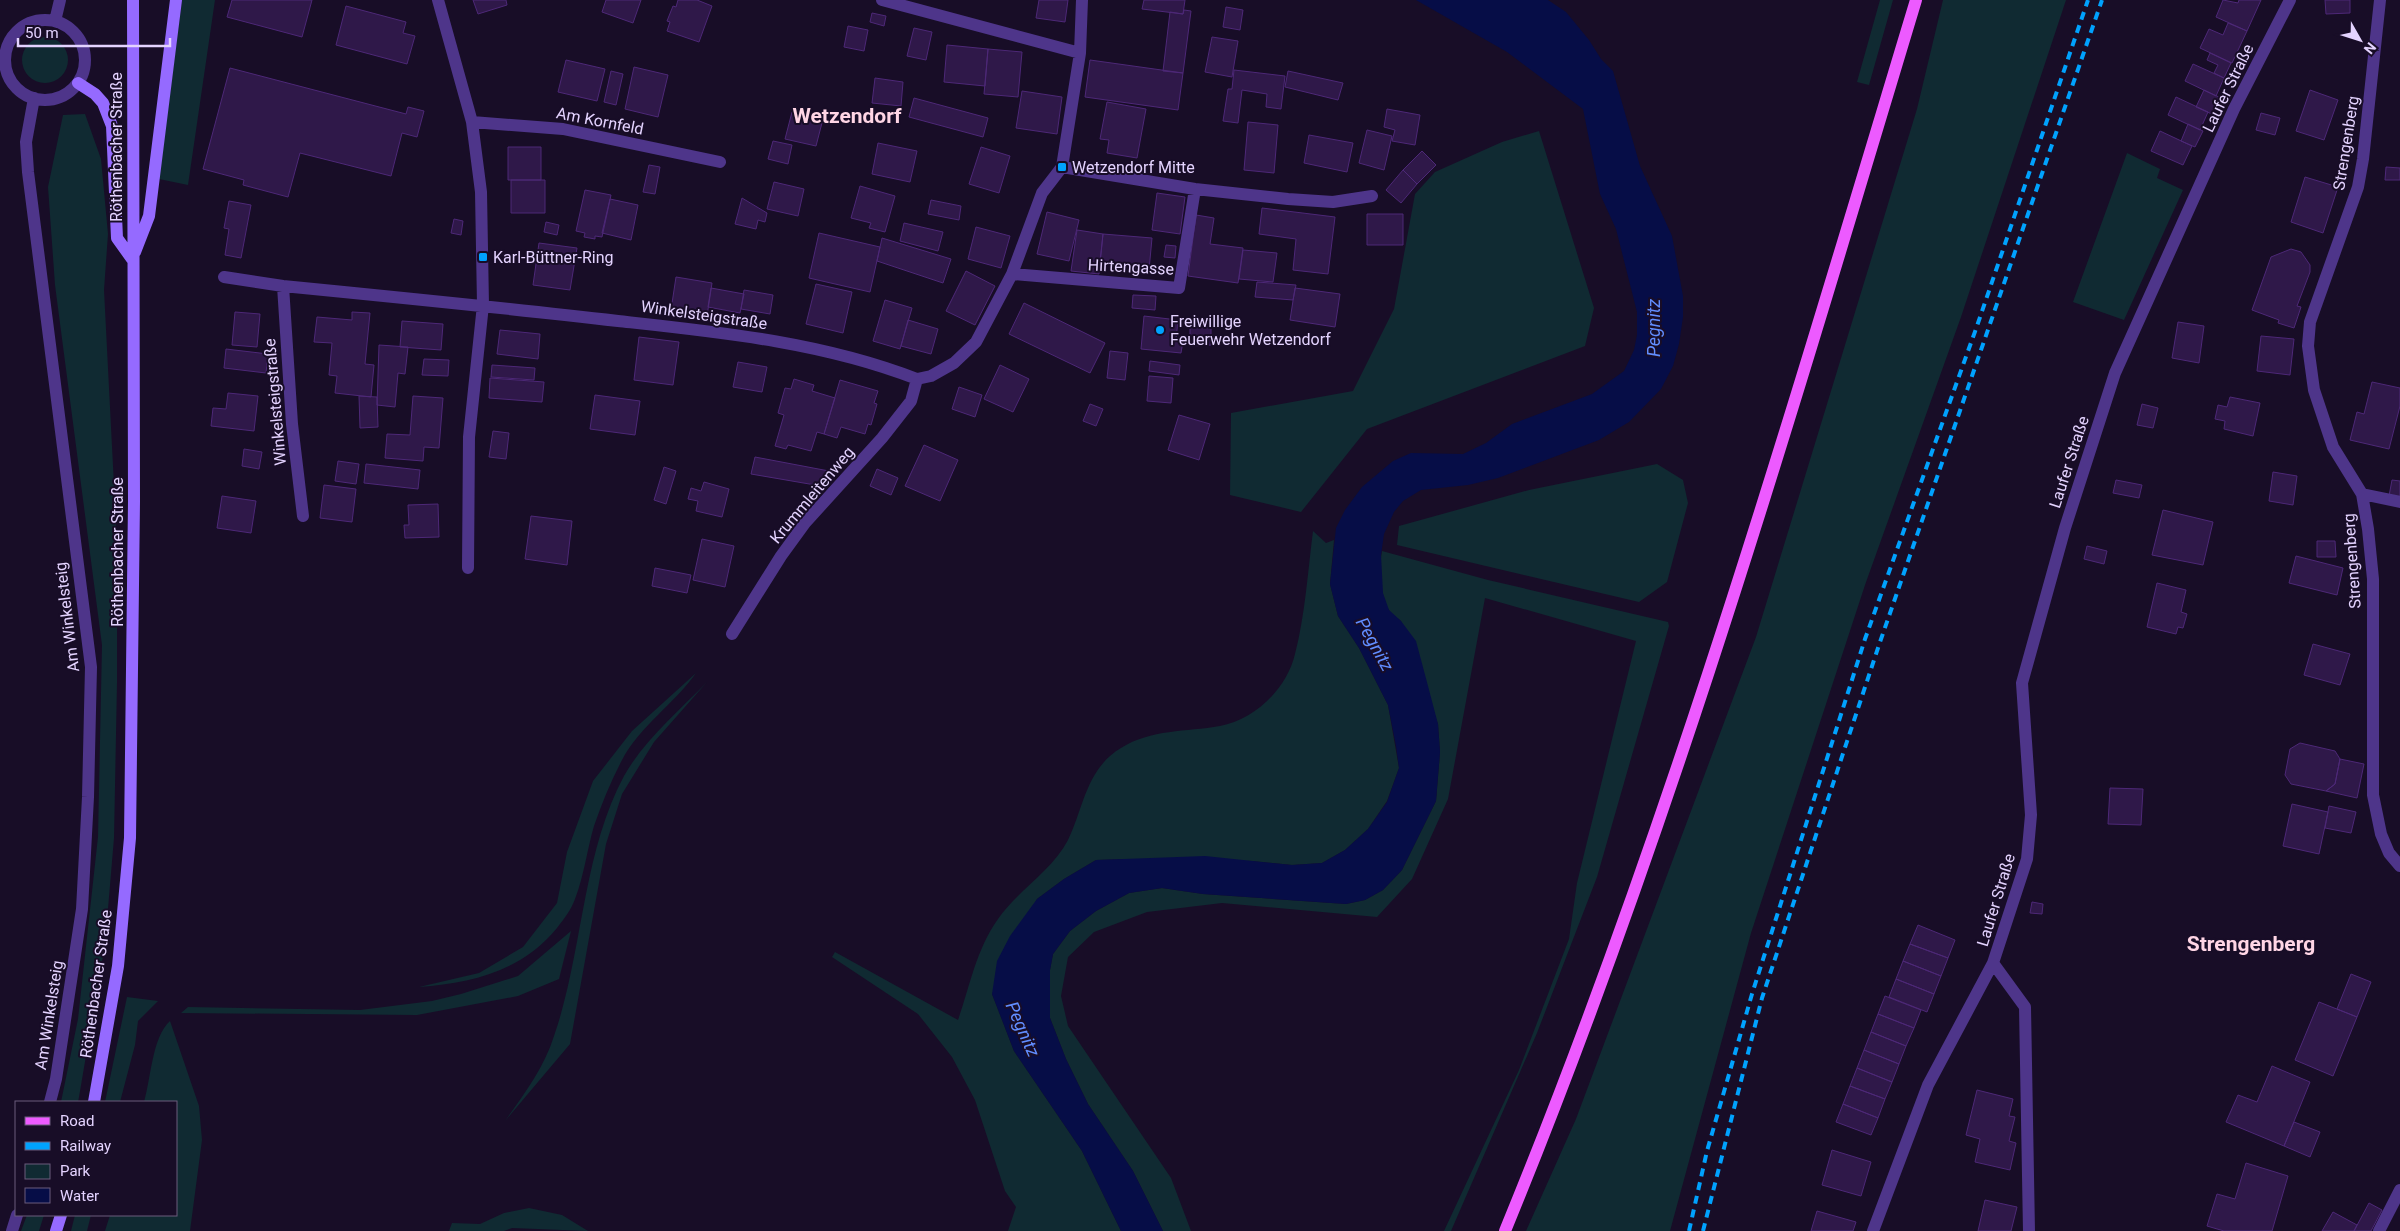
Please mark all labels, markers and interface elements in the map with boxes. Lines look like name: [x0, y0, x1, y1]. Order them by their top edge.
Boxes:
scale bar: [18, 15, 170, 47]
north arrow: [2335, 15, 2385, 65]
text: 50 m: [25, 24, 59, 42]
text: N: [2361, 39, 2379, 57]
street label: Laufer Straße: [2198, 41, 2258, 135]
street label: Röthenbacher Straße: [107, 72, 126, 222]
street label: Strengenberg: [2329, 94, 2363, 192]
street label: Am Kornfeld: [555, 103, 645, 139]
district label: Wetzendorf: [792, 104, 902, 128]
place label: Wetzendorf Mitte: [1072, 158, 1195, 177]
marker: Wetzendorf Mitte: [1056, 161, 1068, 173]
place label: Karl-Büttner-Ring: [493, 248, 613, 267]
marker: Karl-Büttner-Ring: [477, 251, 489, 263]
street label: Hirtengasse: [1087, 255, 1175, 279]
street label: Winkelsteigstraße: [640, 297, 768, 333]
water label: Pegnitz: [1643, 299, 1664, 357]
place label: Freiwillige Feuerwehr Wetzendorf: [1170, 312, 1331, 349]
marker: Freiwillige Feuerwehr Wetzendorf: [1154, 324, 1166, 336]
street label: Winkelsteigstraße: [260, 338, 290, 466]
street label: Laufer Straße: [2045, 413, 2093, 511]
street label: Krummleitenweg: [766, 443, 858, 547]
street label: Röthenbacher Straße: [108, 477, 127, 627]
street label: Strengenberg: [2339, 513, 2365, 609]
street label: Am Winkelsteig: [51, 561, 83, 673]
water label: Pegnitz: [1352, 613, 1398, 675]
street label: Laufer Straße: [1973, 851, 2019, 949]
street label: Röthenbacher Straße: [76, 909, 116, 1059]
district label: Strengenberg: [2187, 932, 2315, 956]
street label: Am Winkelsteig: [31, 959, 67, 1071]
water label: Pegnitz: [1002, 998, 1045, 1060]
legend: [15, 1101, 178, 1216]
text: Road: [60, 1112, 94, 1130]
text: Railway: [60, 1137, 111, 1155]
text: Park: [60, 1162, 91, 1180]
text: Water: [60, 1187, 99, 1205]

